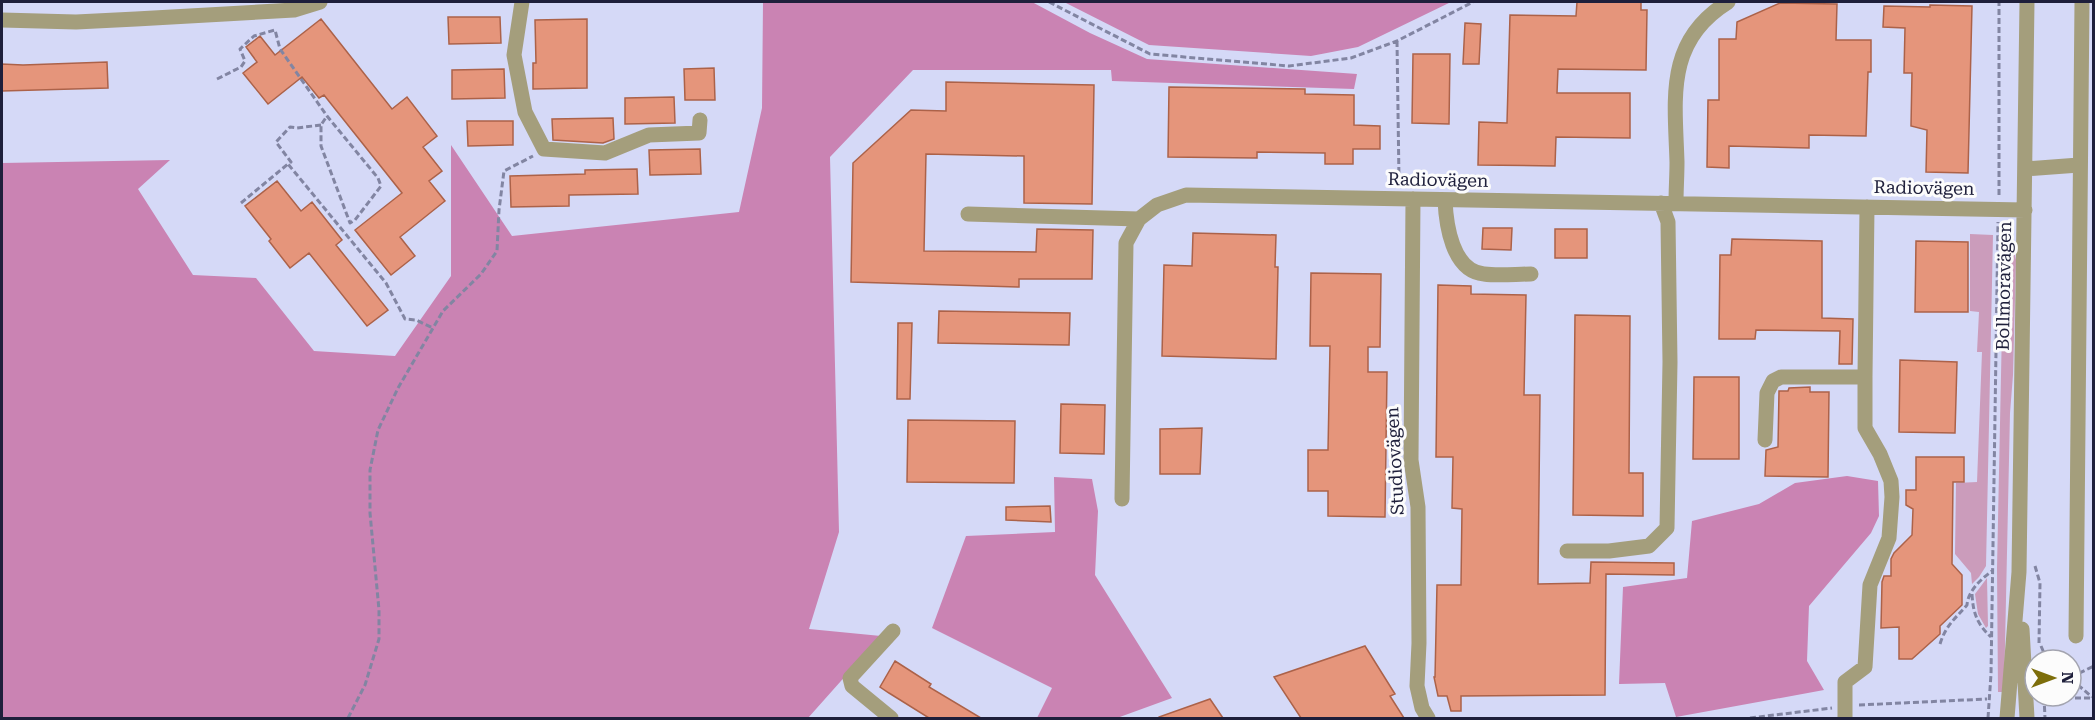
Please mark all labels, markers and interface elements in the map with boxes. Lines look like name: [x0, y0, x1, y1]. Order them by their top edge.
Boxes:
street label: Radiovägen: [1387, 168, 1489, 191]
street label: Radiovägen: [1873, 176, 1975, 199]
street label: Bollmoravägen: [1992, 221, 2015, 351]
street label: Studiovägen: [1381, 406, 1408, 516]
north arrow: [2023, 648, 2083, 708]
text: N: [2058, 672, 2077, 684]

